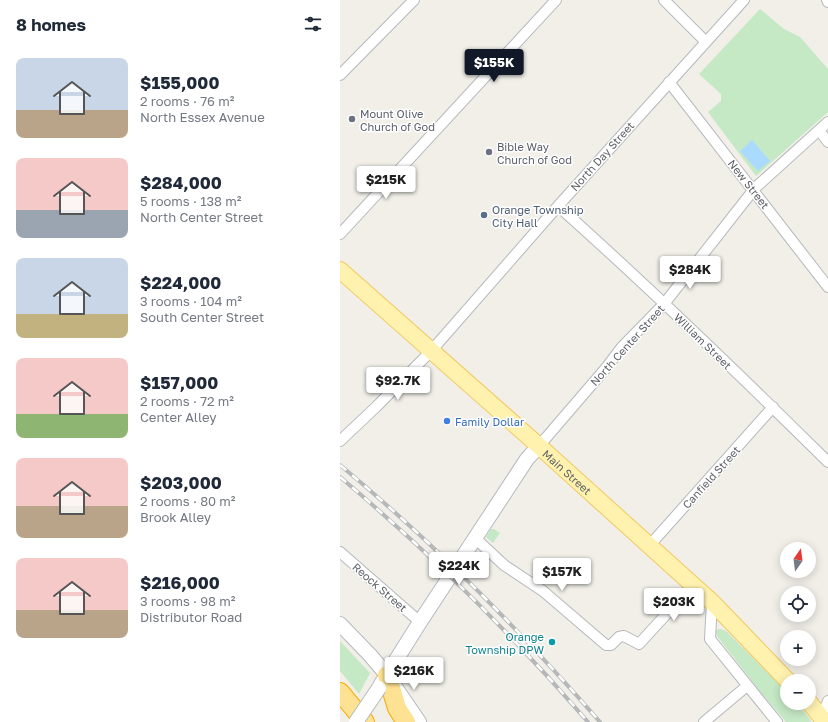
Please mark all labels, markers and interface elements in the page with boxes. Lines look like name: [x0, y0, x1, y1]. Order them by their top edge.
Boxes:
icon: filters: [302, 13, 324, 35]
text: 8 homes: [16, 14, 86, 35]
pin: $155K: [466, 49, 522, 83]
text: $155K: [474, 54, 514, 70]
text: $155,000: [140, 72, 219, 93]
icon: home: [48, 74, 96, 122]
text: 2 rooms · 76 m²: [140, 93, 234, 109]
place label: Mount Olive Church of God: [360, 107, 435, 133]
text: North Essex Avenue: [140, 109, 265, 125]
marker: Mount Olive Church of God: [347, 114, 357, 124]
street label: North Day Street: [568, 119, 636, 193]
place label: Bible Way Church of God: [497, 140, 572, 166]
marker: Bible Way Church of God: [484, 147, 494, 157]
street label: New Street: [726, 157, 772, 211]
pin: $215K: [358, 166, 414, 200]
text: $215K: [366, 171, 406, 187]
text: $284,000: [140, 172, 222, 193]
icon: home: [48, 174, 96, 222]
text: 5 rooms · 138 m²: [140, 193, 241, 209]
place label: Orange Township City Hall: [492, 203, 584, 229]
text: North Center Street: [140, 209, 263, 225]
marker: Orange Township City Hall: [479, 210, 489, 220]
pin: $284K: [662, 256, 718, 290]
text: $284K: [669, 261, 711, 277]
text: $224,000: [140, 272, 221, 293]
icon: home: [48, 274, 96, 322]
text: 3 rooms · 104 m²: [140, 293, 242, 309]
street label: North Center Street: [587, 302, 667, 388]
text: South Center Street: [140, 309, 264, 325]
street label: William Street: [672, 310, 734, 372]
pin: $92.7K: [365, 367, 431, 401]
text: $157,000: [140, 372, 218, 393]
text: $92.7K: [375, 372, 421, 388]
icon: home: [48, 374, 96, 422]
text: 2 rooms · 72 m²: [140, 393, 234, 409]
text: Center Alley: [140, 409, 217, 425]
place label: Family Dollar: [455, 415, 525, 428]
marker: Family Dollar: [442, 416, 452, 426]
street label: Canfield Street: [680, 443, 742, 511]
street label: Main Street: [541, 447, 594, 497]
text: $203,000: [140, 472, 222, 493]
icon: home: [48, 474, 96, 522]
text: 2 rooms · 80 m²: [140, 493, 236, 509]
text: Brook Alley: [140, 509, 211, 525]
north arrow: [780, 542, 816, 578]
map controls: [780, 542, 816, 710]
pin: $224K: [431, 552, 487, 586]
text: $224K: [438, 557, 480, 573]
pin: $157K: [534, 558, 590, 592]
street label: Reock Street: [350, 560, 410, 614]
text: $157K: [542, 563, 582, 579]
text: $216,000: [140, 572, 220, 593]
icon: home: [48, 574, 96, 622]
button: locate: [780, 586, 816, 622]
pin: $203K: [646, 588, 702, 622]
text: 3 rooms · 98 m²: [140, 593, 235, 609]
text: $203K: [653, 593, 695, 609]
text: Distributor Road: [140, 609, 242, 625]
place label: Orange Township DPW: [465, 630, 544, 656]
button: +: [780, 630, 816, 666]
marker: Orange Township DPW: [547, 637, 557, 647]
pin: $216K: [386, 657, 442, 691]
text: $216K: [393, 662, 435, 678]
button: −: [780, 674, 816, 710]

